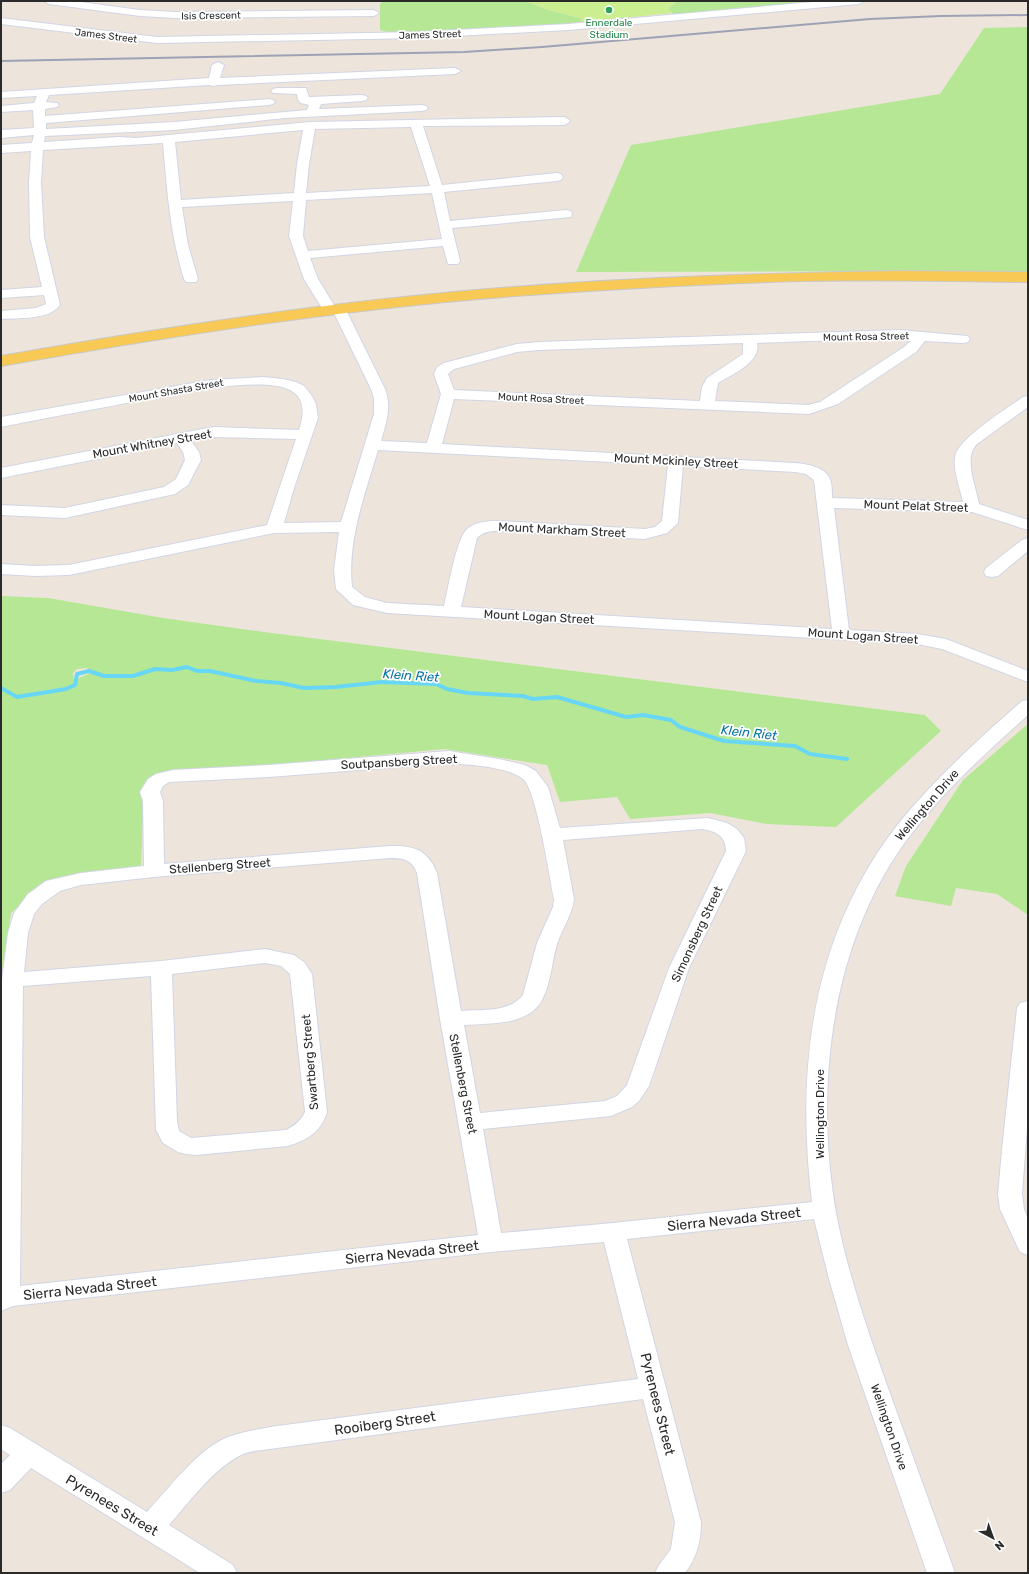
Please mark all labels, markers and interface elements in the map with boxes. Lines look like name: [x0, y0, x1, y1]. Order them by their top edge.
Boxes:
marker: Ennerdale Stadium: [604, 5, 614, 15]
street label: Isis Crescent: [181, 9, 241, 23]
place label: Ennerdale Stadium: [586, 17, 633, 41]
street label: James Street: [74, 26, 138, 46]
street label: James Street: [398, 28, 462, 42]
street label: Mount Rosa Street: [823, 330, 909, 344]
street label: Mount Shasta Street: [128, 377, 224, 405]
street label: Mount Rosa Street: [498, 391, 584, 407]
street label: Mount Whitney Street: [91, 427, 213, 461]
street label: Mount Mckinley Street: [614, 451, 739, 471]
street label: Mount Pelat Street: [863, 497, 969, 515]
street label: Mount Markham Street: [498, 520, 626, 540]
street label: Mount Logan Street: [483, 607, 595, 627]
street label: Mount Logan Street: [807, 625, 919, 647]
water label: Klein Riet: [382, 666, 441, 685]
water label: Klein Riet: [720, 722, 779, 743]
street label: Soutpansberg Street: [340, 752, 458, 772]
street label: Wellington Drive: [892, 766, 962, 844]
street label: Stellenberg Street: [169, 855, 272, 877]
street label: Simonsberg Street: [669, 883, 726, 984]
street label: Swartberg Street: [299, 1013, 321, 1110]
street label: Stellenberg Street: [446, 1033, 480, 1136]
street label: Wellington Drive: [813, 1069, 827, 1159]
street label: Sierra Nevada Street: [666, 1204, 802, 1235]
street label: Sierra Nevada Street: [344, 1237, 480, 1268]
street label: Sierra Nevada Street: [22, 1273, 158, 1304]
street label: Pyrenees Street: [637, 1351, 679, 1458]
street label: Wellington Drive: [868, 1382, 910, 1472]
street label: Rooiberg Street: [333, 1408, 437, 1439]
street label: Pyrenees Street: [62, 1471, 162, 1540]
north arrow: [973, 1518, 1013, 1558]
text: N: [992, 1538, 1006, 1553]

